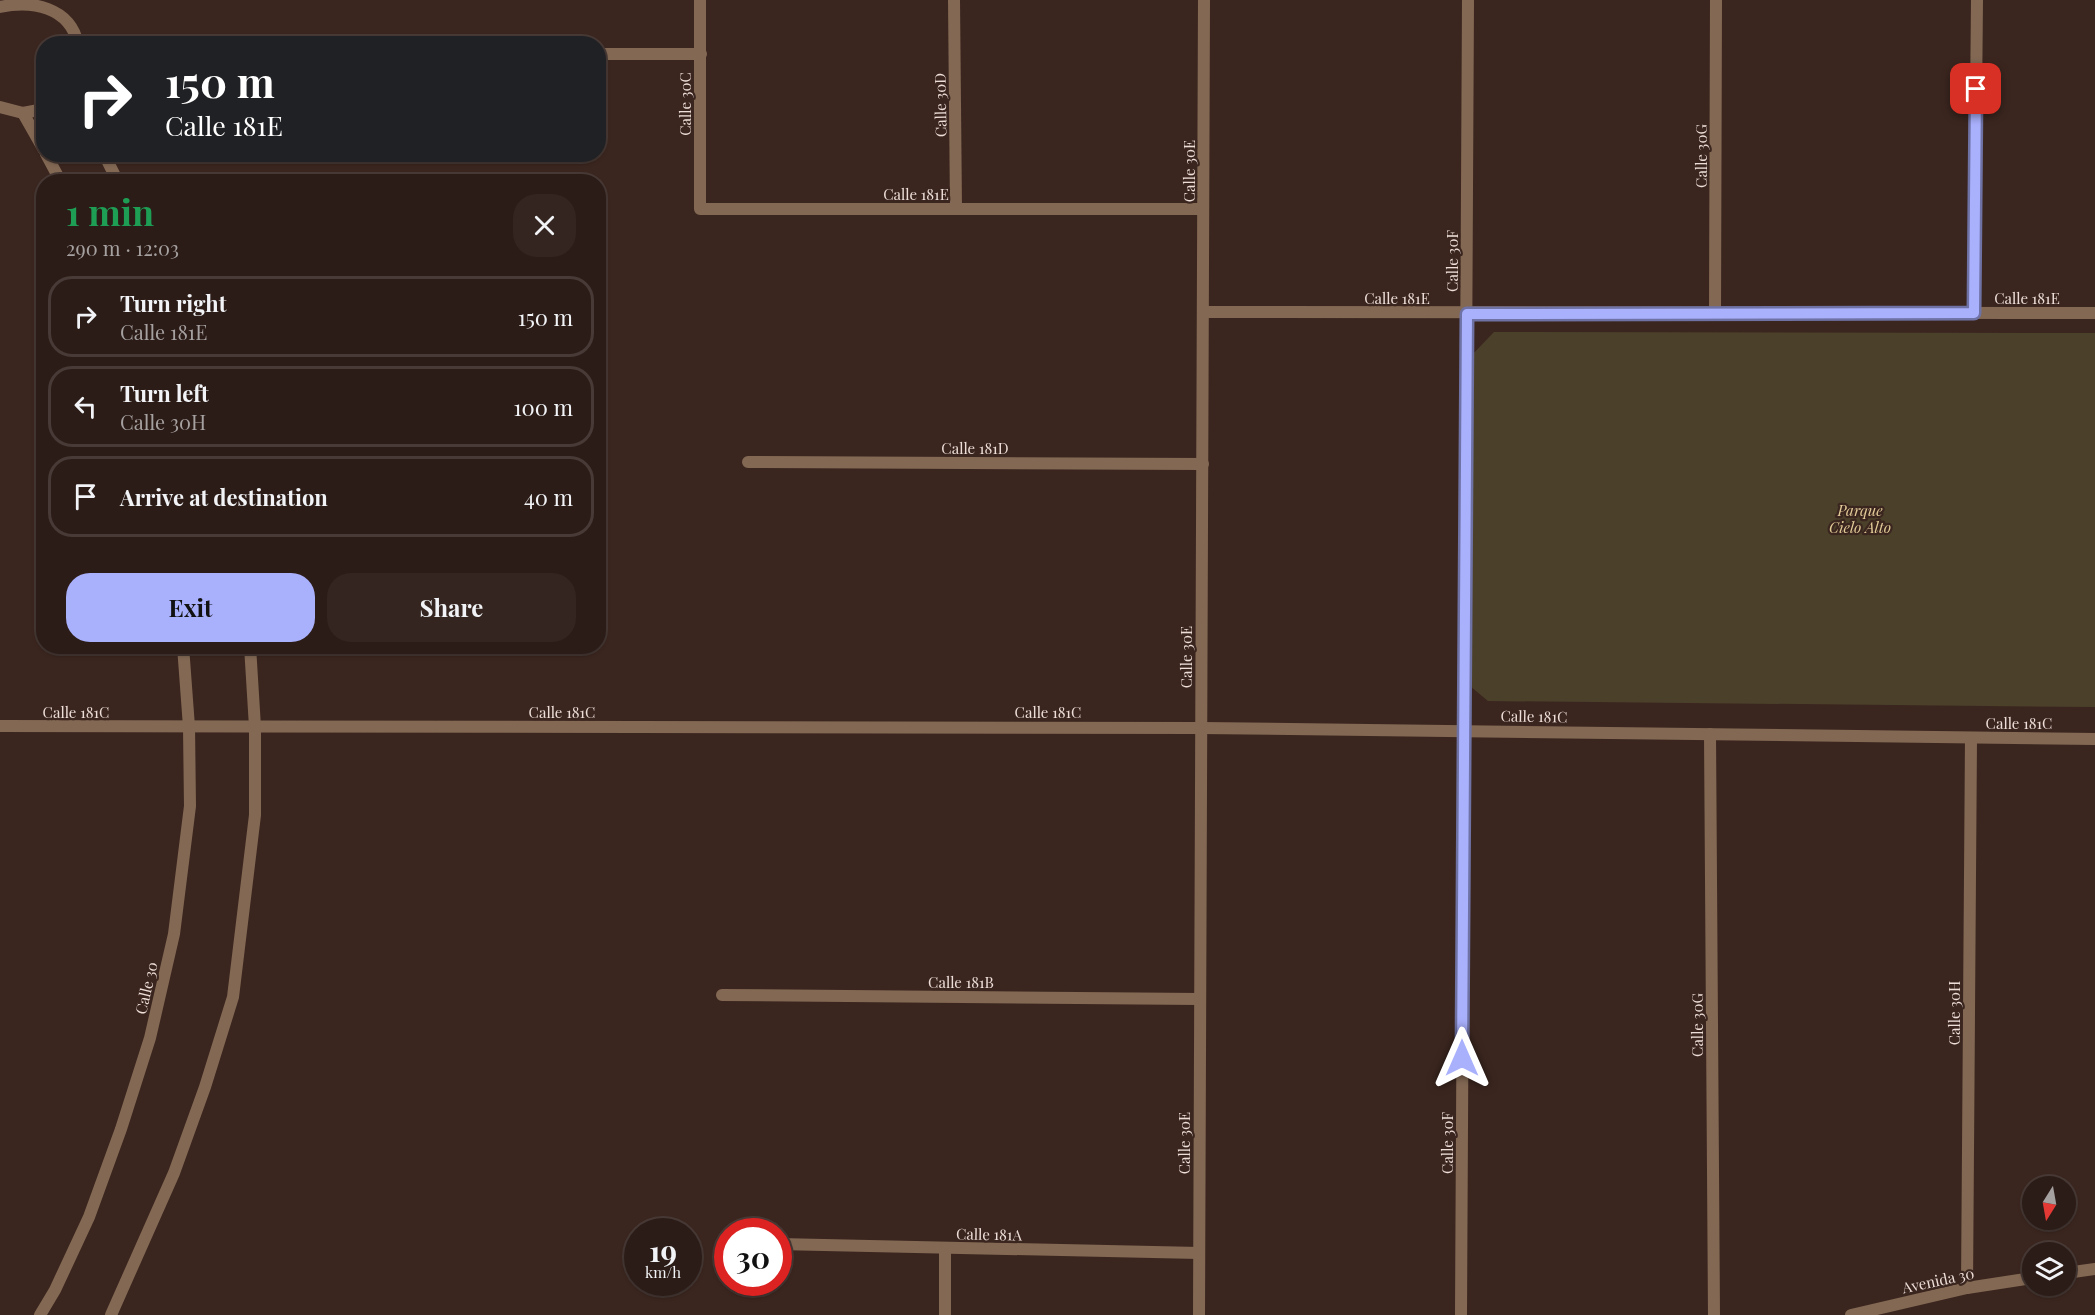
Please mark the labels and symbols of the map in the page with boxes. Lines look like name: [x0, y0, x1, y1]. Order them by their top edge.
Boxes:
pin: [1950, 63, 2001, 114]
street label: Calle 30C: [675, 72, 695, 136]
street label: Calle 30D: [929, 73, 951, 137]
street label: Calle 30G: [1691, 124, 1711, 188]
street label: Calle 30E: [1179, 140, 1199, 202]
street label: Calle 181E: [883, 184, 949, 204]
street label: Calle 30F: [1442, 230, 1462, 292]
street label: Calle 181E: [1364, 288, 1430, 308]
street label: Calle 181E: [1994, 288, 2060, 308]
street label: Calle 181D: [941, 438, 1009, 458]
park label: Parque Cielo Alto: [1829, 500, 1891, 537]
street label: Calle 30E: [1176, 626, 1196, 688]
street label: Calle 181C: [43, 702, 109, 722]
street label: Calle 181C: [529, 702, 595, 722]
street label: Calle 181C: [1015, 702, 1081, 722]
street label: Calle 181C: [1500, 705, 1568, 727]
street label: Calle 181C: [1986, 713, 2052, 733]
street label: Calle 30: [130, 960, 162, 1016]
street label: Calle 181B: [928, 972, 994, 992]
street label: Calle 30H: [1944, 981, 1964, 1045]
street label: Calle 30G: [1687, 993, 1707, 1057]
position arrow: [1430, 1026, 1494, 1090]
street label: Calle 30E: [1174, 1112, 1194, 1174]
street label: Calle 30F: [1437, 1112, 1457, 1174]
north arrow: [2022, 1176, 2076, 1230]
speed limit sign: 30: [714, 1218, 792, 1296]
street label: Calle 181A: [956, 1223, 1023, 1245]
street label: Avenida 30: [1899, 1263, 1976, 1298]

